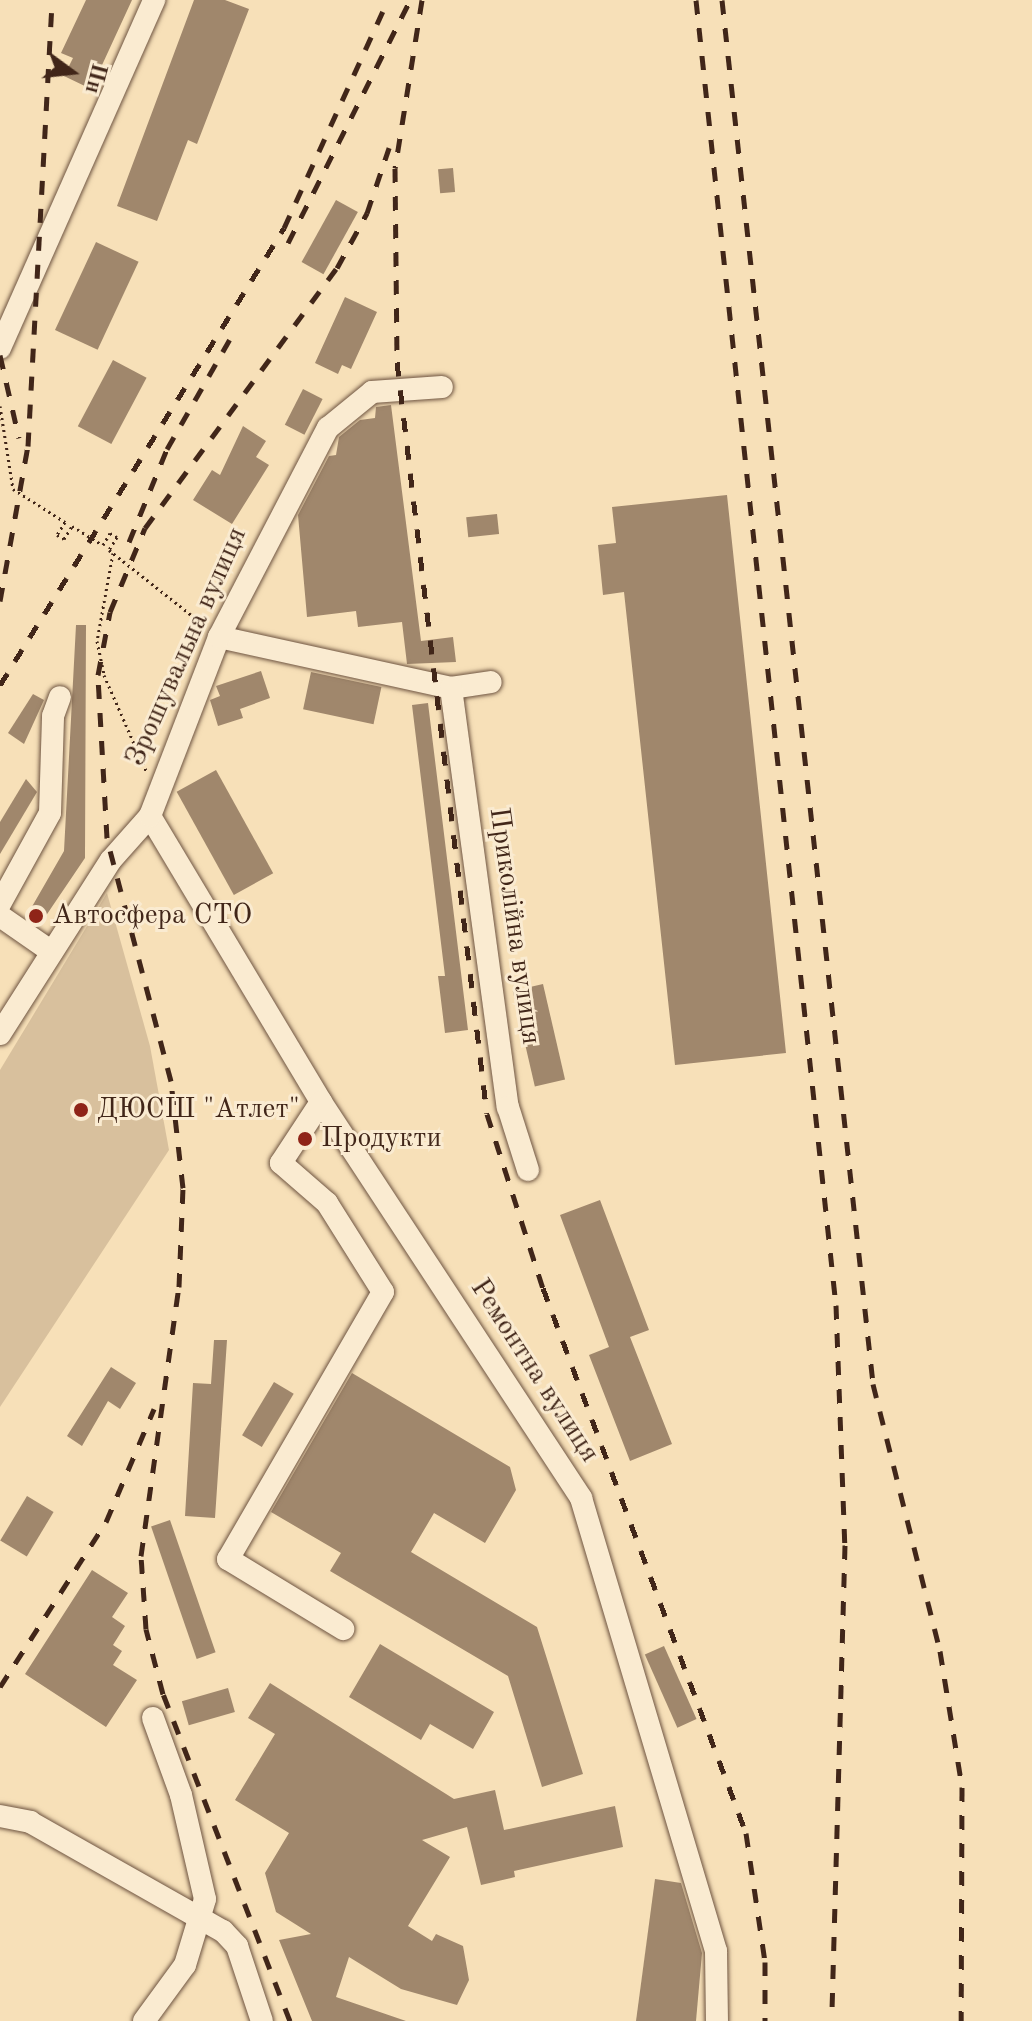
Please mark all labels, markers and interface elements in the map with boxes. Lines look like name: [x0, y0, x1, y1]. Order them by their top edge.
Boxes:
north arrow: [32, 32, 112, 112]
text: Пн: [81, 61, 110, 96]
street label: Зрошувальна вулиця: [119, 522, 255, 772]
street label: Приколійна вулиця: [481, 805, 547, 1047]
place label: Автосфера СТО: [52, 899, 252, 933]
marker: Автосфера СТО: [27, 907, 45, 925]
place label: ДЮСШ "Атлет": [97, 1093, 300, 1127]
marker: ДЮСШ "Атлет": [72, 1101, 90, 1119]
place label: Продукти: [321, 1122, 442, 1156]
marker: Продукти: [296, 1130, 314, 1148]
street label: Ремонтна вулиця: [462, 1273, 606, 1469]

